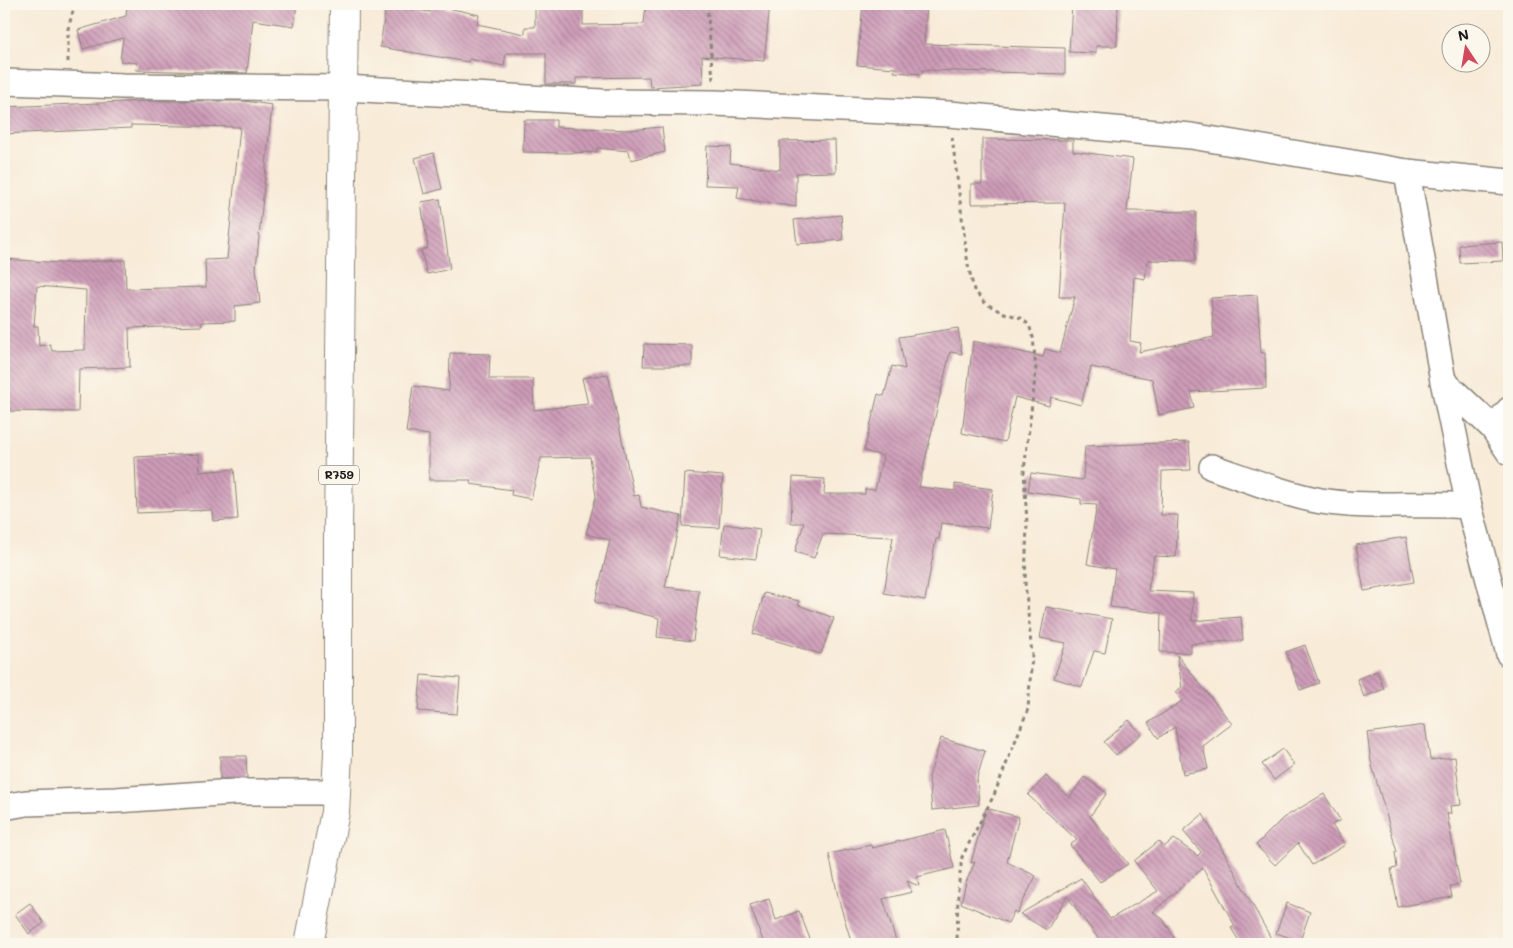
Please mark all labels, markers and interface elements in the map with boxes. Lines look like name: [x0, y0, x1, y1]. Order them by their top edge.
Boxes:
north arrow: [1440, 22, 1490, 72]
text: N: [1456, 24, 1470, 45]
road number: R759: [319, 466, 359, 484]

